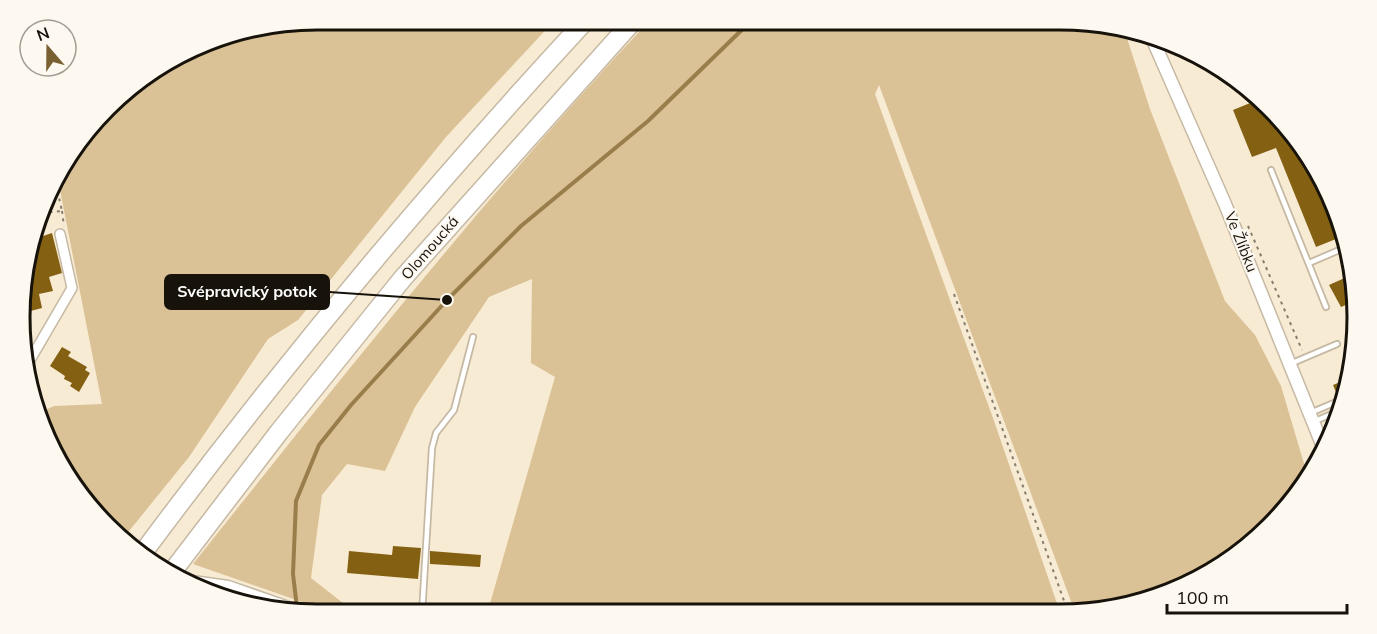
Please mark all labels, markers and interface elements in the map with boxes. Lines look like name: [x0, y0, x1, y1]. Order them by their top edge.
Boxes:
north arrow: [18, 18, 78, 78]
text: N: [34, 22, 52, 45]
street label: Ve Žlíbku: [1221, 209, 1262, 275]
street label: Olomoucká: [397, 212, 462, 283]
callout: Svépravický potok: [165, 275, 329, 309]
text: Svépravický potok: [177, 281, 318, 301]
scale bar: [1167, 577, 1347, 615]
text: 100 m: [1176, 586, 1229, 609]

